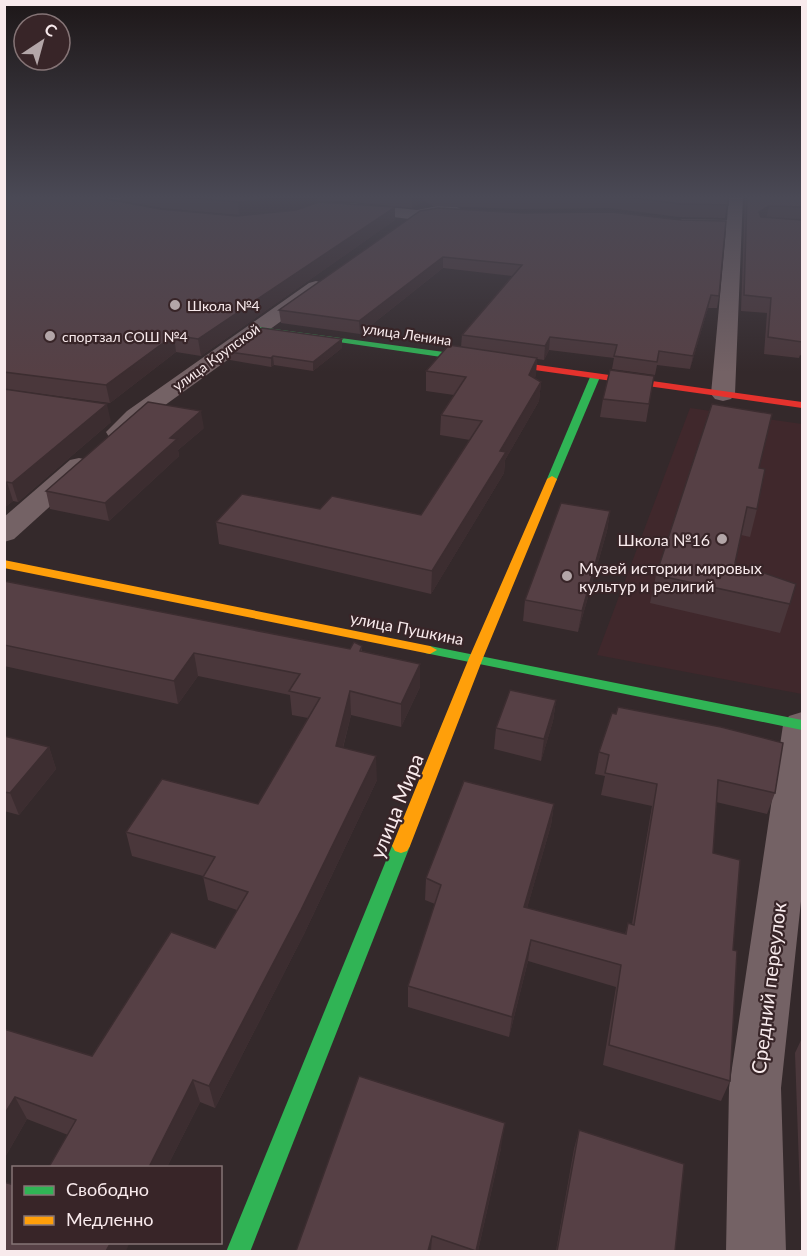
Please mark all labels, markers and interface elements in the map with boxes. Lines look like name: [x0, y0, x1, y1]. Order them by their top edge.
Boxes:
north arrow: [12, 12, 72, 72]
text: С: [41, 19, 61, 40]
place label: Школа №4: [187, 297, 260, 314]
marker: Школа №4: [168, 298, 182, 312]
street label: улица Ленина: [361, 319, 453, 349]
street label: улица Крупской: [169, 320, 263, 394]
place label: спортзал СОШ №4: [62, 328, 188, 345]
marker: спортзал СОШ №4: [43, 329, 57, 343]
place label: Школа №16: [618, 530, 710, 549]
marker: Школа №16: [715, 532, 729, 546]
place label: Музей истории мировых культур и религий: [579, 558, 762, 595]
marker: Музей истории мировых культур и религий: [560, 569, 574, 583]
street label: улица Пушкина: [349, 608, 465, 648]
street label: улица Мира: [364, 750, 428, 862]
street label: Средний переулок: [746, 900, 791, 1075]
legend: [12, 1166, 222, 1244]
text: Свободно: [66, 1178, 149, 1200]
text: Медленно: [66, 1208, 154, 1230]

